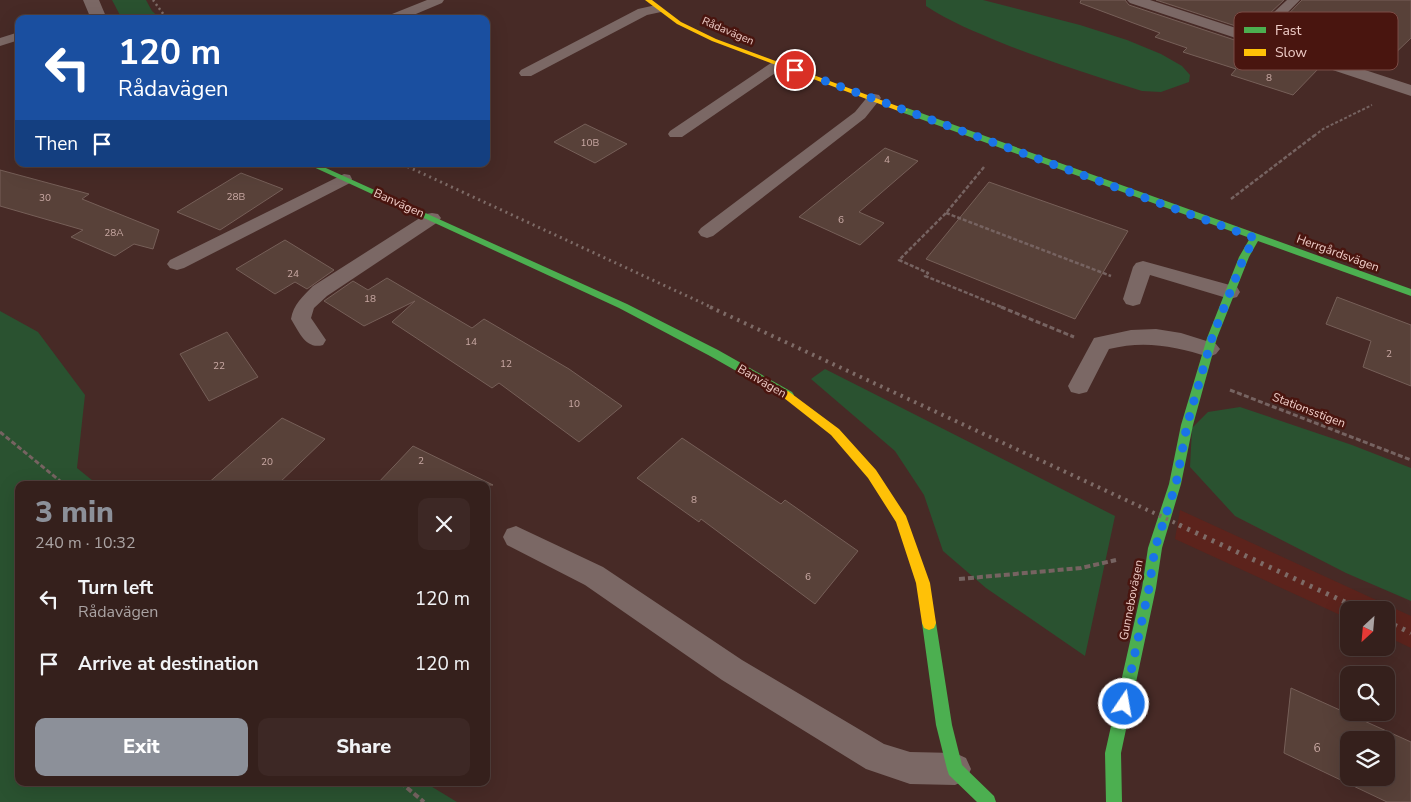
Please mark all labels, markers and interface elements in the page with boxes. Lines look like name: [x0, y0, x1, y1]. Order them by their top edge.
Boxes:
legend: [1234, 12, 1398, 70]
street label: Rådavägen: [700, 13, 756, 49]
text: Fast: [1275, 21, 1301, 40]
text: 120 m: [118, 29, 221, 76]
icon: left: [35, 35, 100, 100]
text: Slow: [1275, 43, 1307, 62]
pin: [774, 49, 816, 91]
icon: arrive: [781, 56, 809, 84]
house number: 8: [1266, 71, 1272, 85]
text: Rådavägen: [118, 74, 229, 104]
icon: arrive: [88, 130, 116, 158]
text: Then: [35, 131, 78, 157]
house number: 10B: [581, 136, 600, 150]
house number: 4: [884, 153, 890, 167]
street label: Banvägen: [371, 185, 427, 221]
house number: 28B: [227, 190, 246, 204]
house number: 30: [39, 191, 51, 205]
house number: 6: [838, 213, 844, 227]
house number: 28A: [104, 226, 124, 240]
street label: Herrgårdsvägen: [1294, 231, 1382, 275]
house number: 24: [287, 267, 299, 281]
house number: 18: [364, 292, 376, 306]
house number: 14: [465, 335, 477, 349]
house number: 2: [1386, 347, 1392, 361]
house number: 12: [500, 357, 512, 371]
house number: 22: [213, 359, 225, 373]
street label: Banvägen: [735, 361, 789, 401]
street label: Stationsstigen: [1270, 389, 1348, 431]
house number: 10: [568, 397, 580, 411]
house number: 2: [418, 454, 424, 468]
house number: 20: [261, 455, 273, 469]
text: 3 min: [35, 492, 114, 533]
house number: 8: [691, 493, 697, 507]
button: close: [418, 498, 470, 550]
text: 240 m · 10:32: [35, 532, 136, 554]
street label: Gunnebovägen: [1115, 558, 1147, 642]
house number: 6: [805, 570, 811, 584]
text: Turn left: [78, 575, 153, 601]
icon: left: [35, 585, 63, 613]
text: 120 m: [415, 586, 470, 612]
text: Rådavägen: [78, 601, 158, 623]
north arrow: [1340, 601, 1395, 656]
map controls: [1340, 601, 1395, 786]
icon: arrive: [35, 650, 63, 678]
text: Arrive at destination: [78, 651, 259, 677]
text: 120 m: [415, 651, 470, 677]
button: search: [1340, 666, 1395, 721]
position arrow: [1097, 677, 1149, 729]
button: Exit: [35, 718, 248, 776]
button: Share: [258, 718, 470, 776]
button: layers: [1340, 731, 1395, 786]
house number: 6: [1313, 740, 1321, 756]

